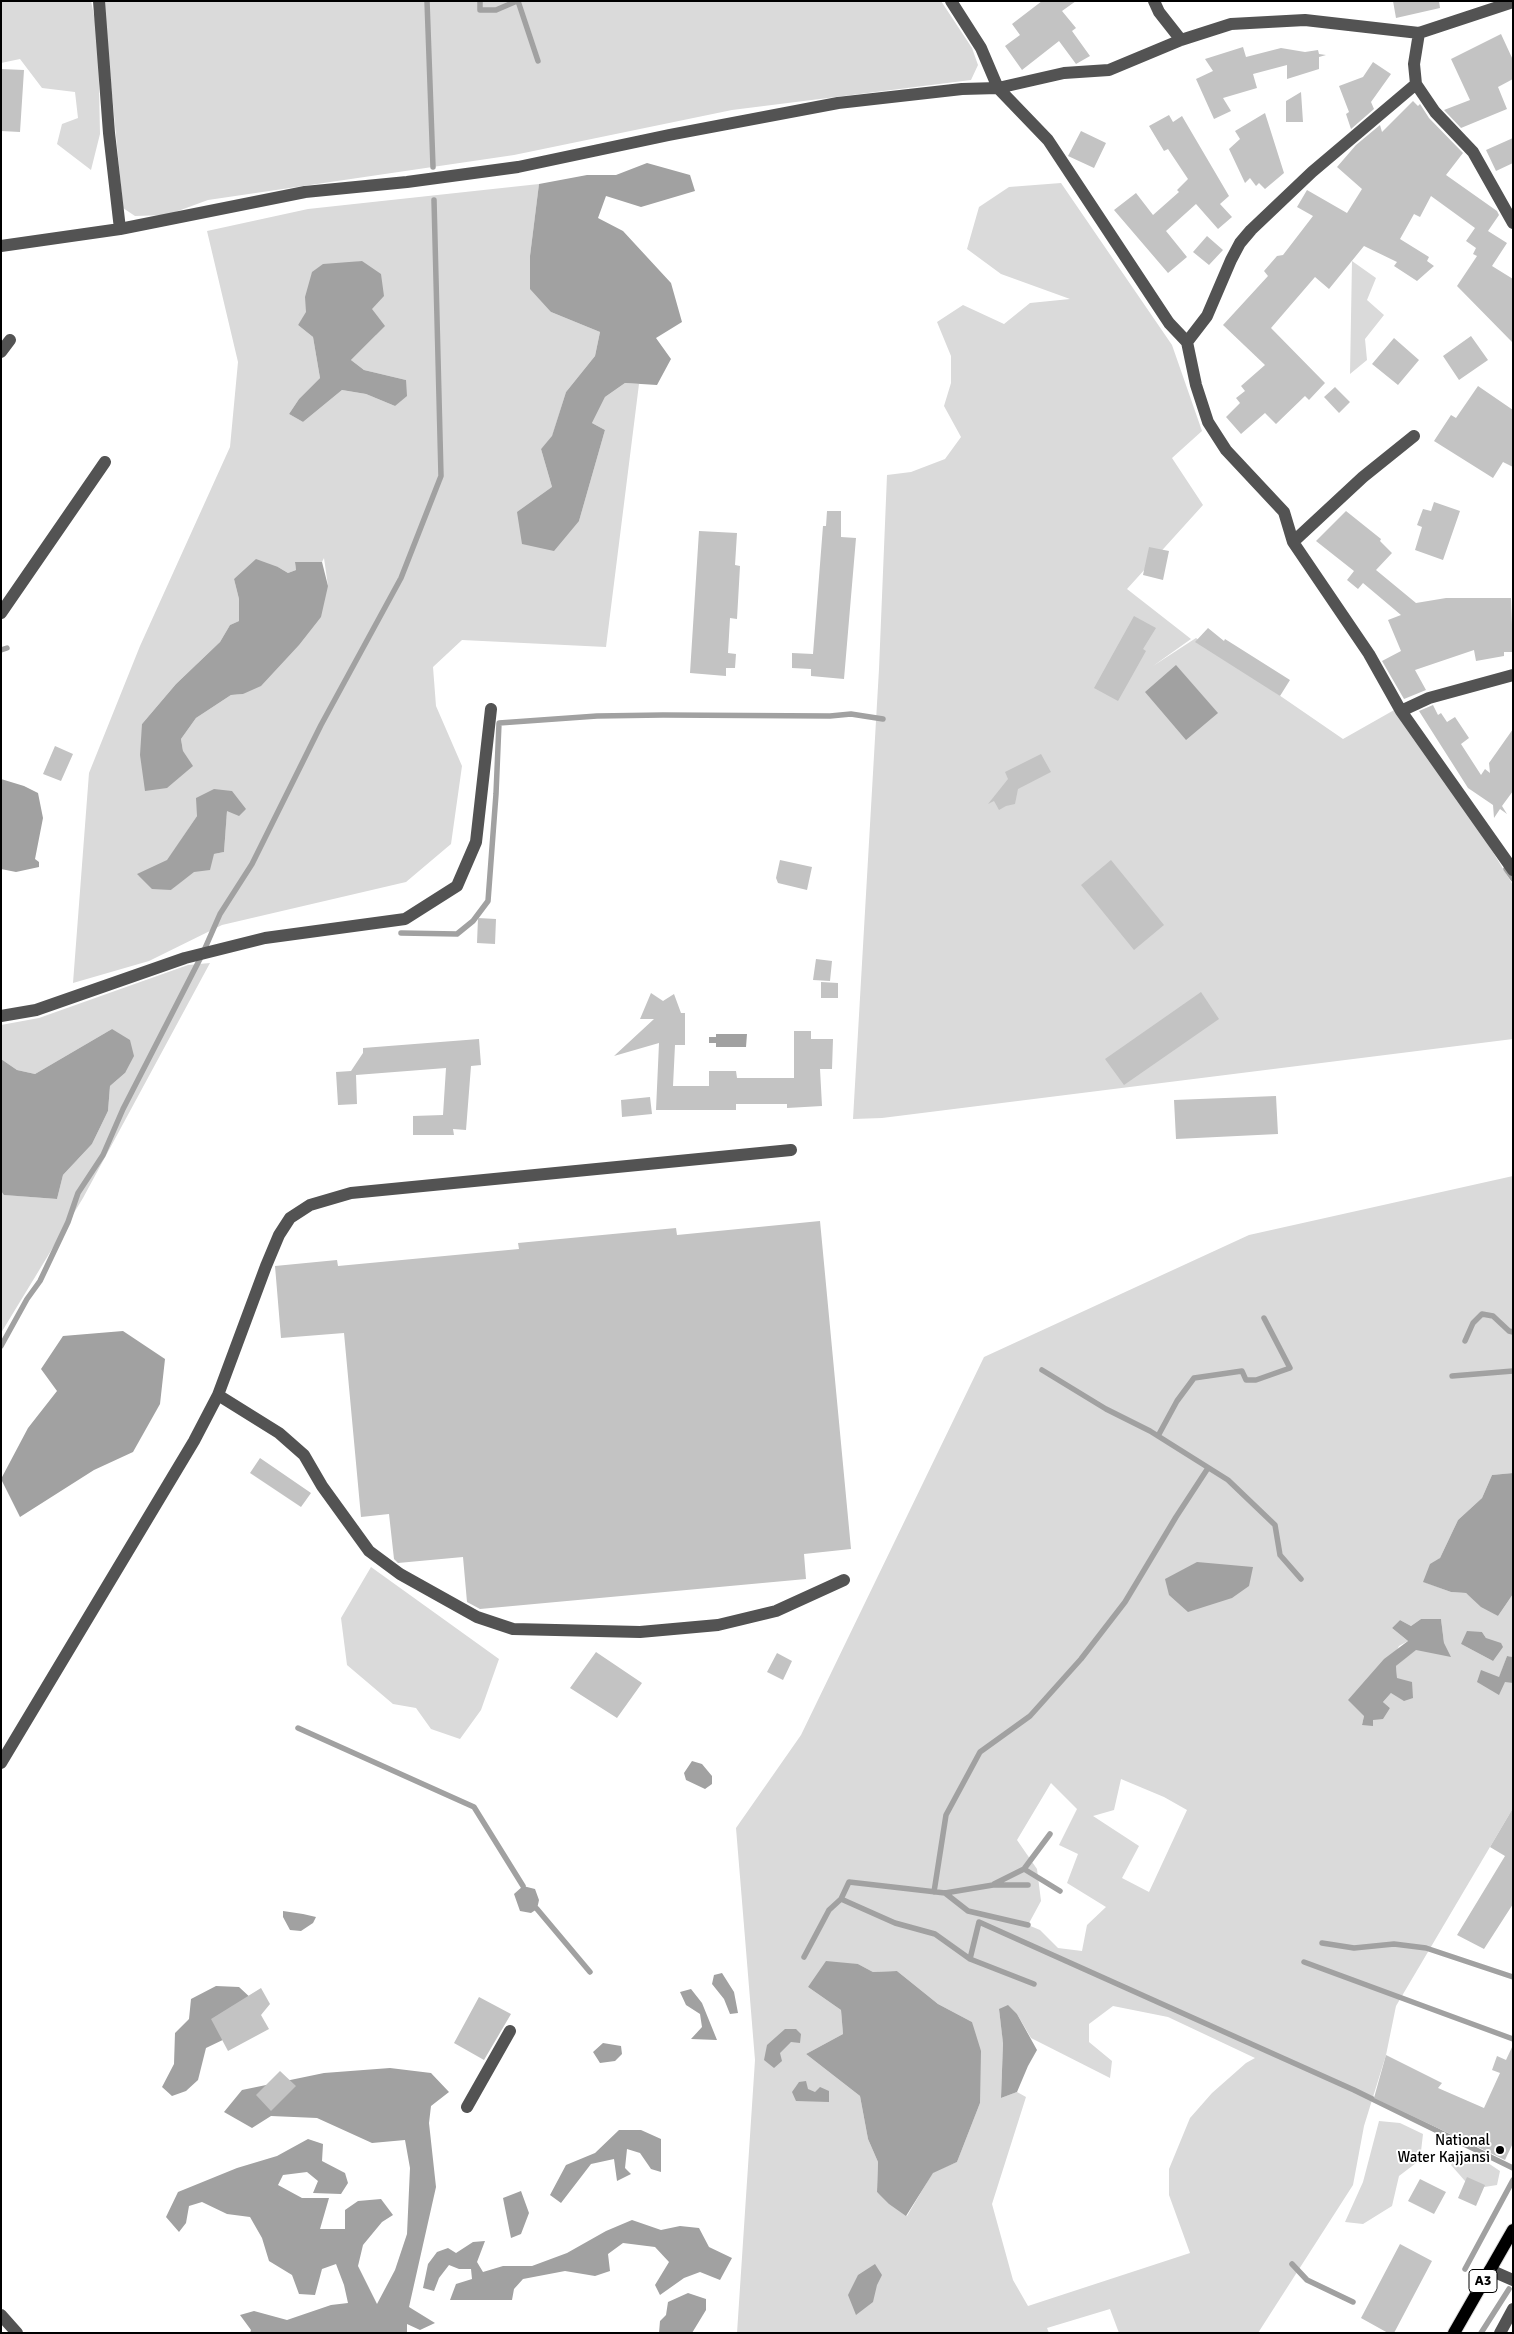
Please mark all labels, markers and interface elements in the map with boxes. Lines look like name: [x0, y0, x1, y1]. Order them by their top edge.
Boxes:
place label: National Water Kajjansi: [1398, 2132, 1490, 2167]
marker: National Water Kajjansi: [1494, 2144, 1506, 2156]
road number: A3: [1469, 2270, 1497, 2292]

